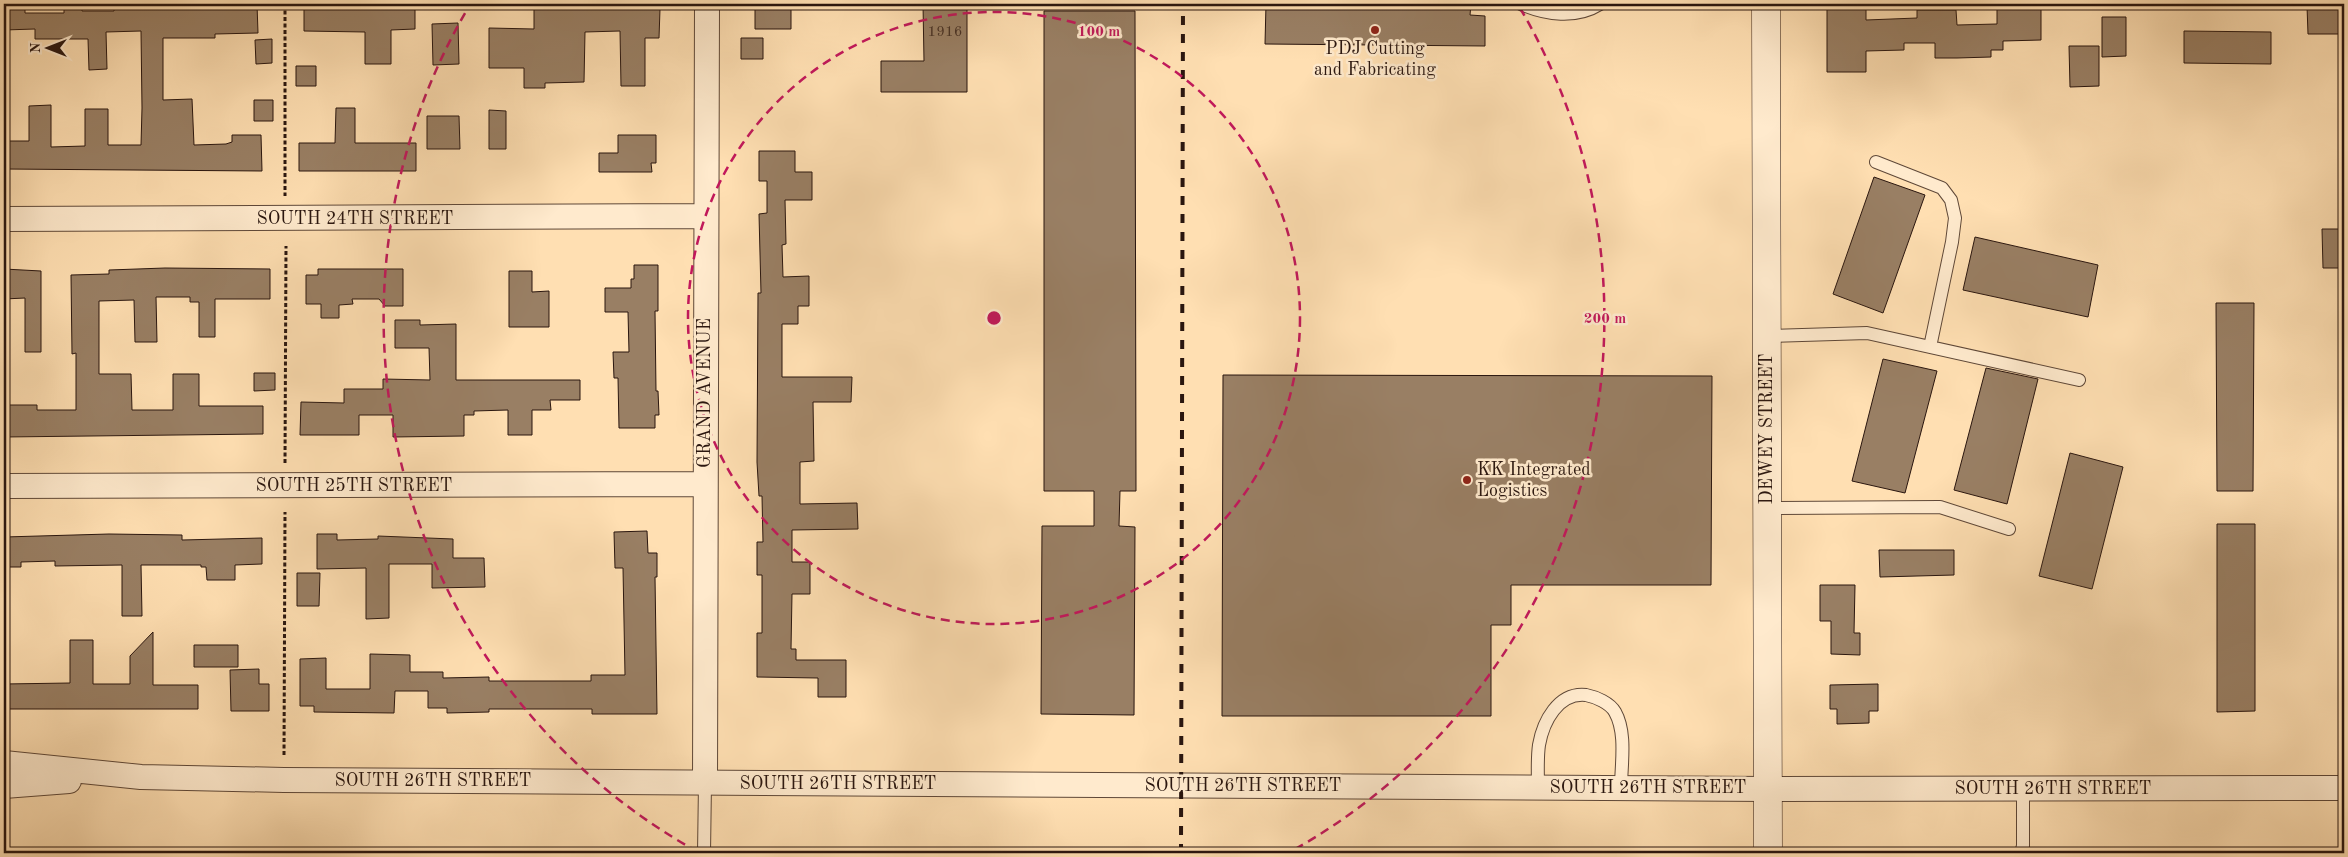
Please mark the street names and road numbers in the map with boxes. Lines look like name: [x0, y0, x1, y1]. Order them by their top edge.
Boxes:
street label: SOUTH 24TH STREET: [257, 210, 453, 228]
street label: GRAND AVENUE: [696, 318, 714, 468]
street label: DEWEY STREET: [1758, 354, 1776, 504]
street label: SOUTH 25TH STREET: [256, 477, 452, 495]
street label: SOUTH 26TH STREET: [335, 772, 531, 790]
street label: SOUTH 26TH STREET: [740, 775, 936, 793]
street label: SOUTH 26TH STREET: [1145, 777, 1341, 795]
street label: SOUTH 26TH STREET: [1550, 779, 1746, 797]
street label: SOUTH 26TH STREET: [1955, 780, 2151, 798]

